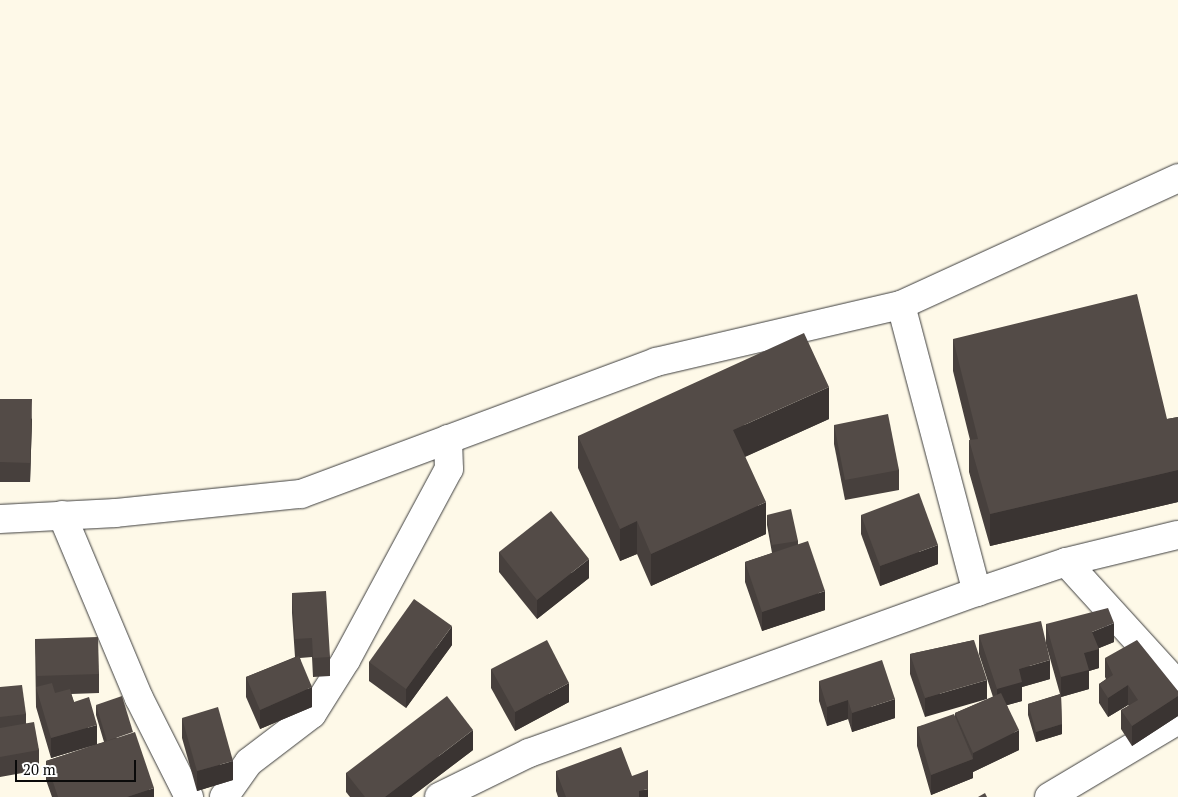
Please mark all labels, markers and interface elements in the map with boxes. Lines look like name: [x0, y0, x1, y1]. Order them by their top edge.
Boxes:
scale bar: [18, 750, 139, 782]
text: 20 m: [23, 759, 56, 779]

